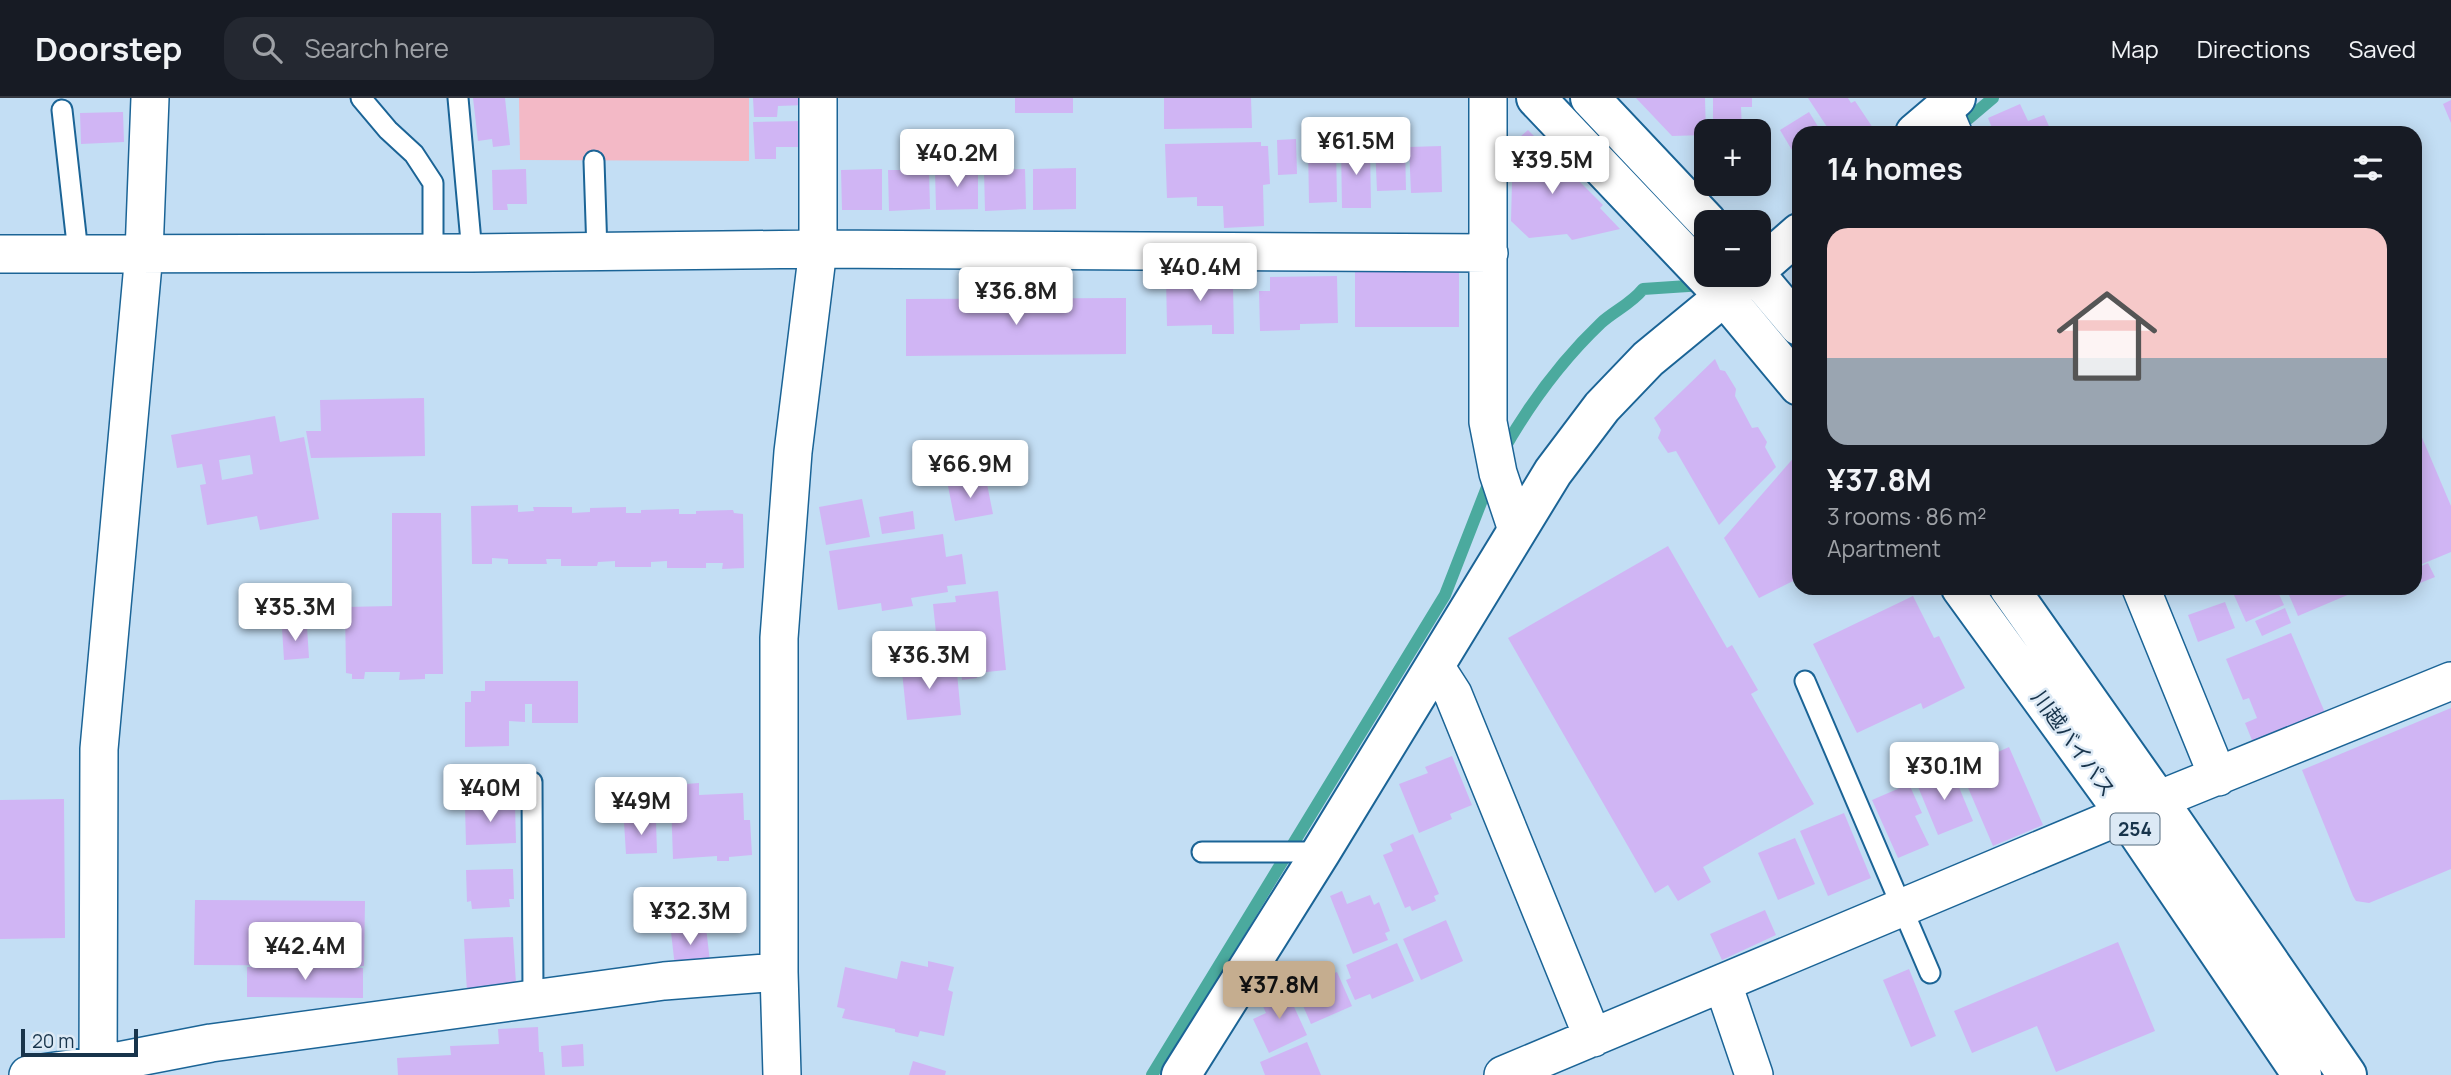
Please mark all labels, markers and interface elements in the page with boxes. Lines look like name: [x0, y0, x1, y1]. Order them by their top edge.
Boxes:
search box: [224, 17, 714, 80]
text: Doorstep: [35, 26, 182, 71]
icon: search: [248, 29, 286, 67]
text: Search here: [304, 30, 449, 66]
text: Map: [2111, 32, 2159, 65]
text: Directions: [2197, 32, 2310, 65]
text: Saved: [2348, 32, 2416, 65]
pin: ¥61.5M: [1299, 118, 1413, 177]
map controls: [1694, 119, 1771, 287]
button: +: [1694, 119, 1771, 196]
text: ¥61.5M: [1317, 124, 1395, 156]
pin: ¥40.2M: [900, 130, 1014, 189]
text: ¥40.2M: [916, 136, 998, 168]
pin: ¥39.5M: [1495, 136, 1609, 196]
text: ¥39.5M: [1511, 143, 1593, 175]
text: 14 homes: [1827, 148, 1963, 189]
icon: filters: [2349, 149, 2387, 187]
button: −: [1694, 210, 1771, 287]
pin: ¥40.4M: [1143, 244, 1257, 303]
text: ¥40.4M: [1159, 250, 1241, 282]
pin: ¥36.8M: [959, 268, 1073, 327]
icon: home: [2044, 273, 2170, 399]
text: ¥36.8M: [975, 274, 1057, 306]
pin: ¥66.9M: [913, 440, 1027, 500]
text: ¥66.9M: [928, 447, 1012, 479]
text: ¥37.8M: [1827, 459, 1931, 500]
text: 3 rooms · 86 m²: [1827, 500, 1987, 532]
text: Apartment: [1827, 532, 1941, 564]
pin: ¥35.3M: [238, 584, 352, 643]
text: ¥35.3M: [255, 590, 335, 622]
pin: ¥36.3M: [872, 632, 986, 691]
text: ¥36.3M: [888, 638, 970, 670]
street label: 川越バイパス: [2026, 684, 2122, 802]
pin: ¥30.1M: [1887, 742, 2001, 802]
text: ¥30.1M: [1906, 749, 1982, 781]
pin: ¥40M: [449, 764, 531, 824]
text: ¥40M: [459, 771, 521, 803]
pin: ¥49M: [600, 778, 682, 837]
text: ¥49M: [611, 784, 671, 816]
road number: 254: [2110, 814, 2160, 844]
pin: ¥32.3M: [633, 888, 747, 947]
text: ¥32.3M: [649, 894, 731, 926]
pin: ¥42.4M: [248, 922, 362, 982]
text: ¥42.4M: [265, 929, 345, 961]
pin: ¥37.8M: [1222, 962, 1336, 1021]
text: ¥37.8M: [1239, 968, 1319, 1000]
scale bar: [21, 1026, 138, 1058]
text: 20 m: [32, 1028, 74, 1054]

